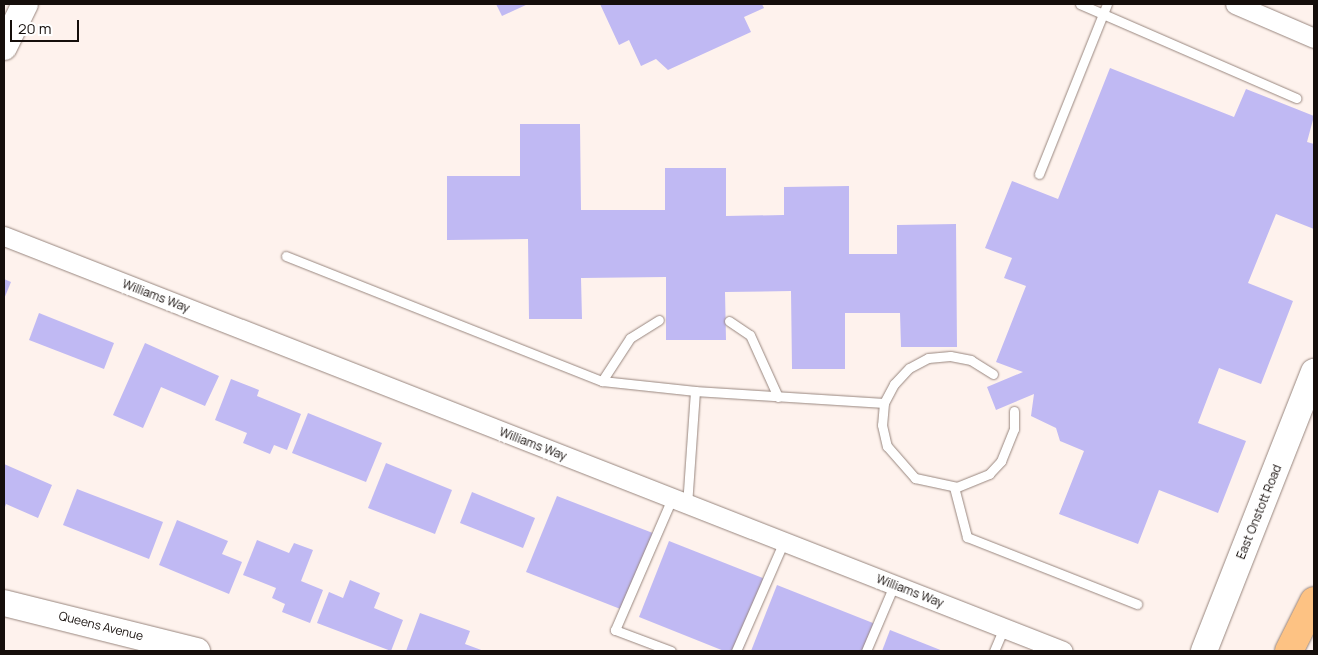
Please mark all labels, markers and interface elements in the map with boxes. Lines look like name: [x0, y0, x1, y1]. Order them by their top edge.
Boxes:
scale bar: [12, 10, 81, 42]
text: 20 m: [18, 18, 51, 39]
street label: Williams Way: [120, 277, 192, 315]
street label: Williams Way: [497, 425, 569, 463]
street label: East Onstott Road: [1233, 463, 1285, 561]
street label: Williams Way: [874, 572, 946, 610]
street label: Queens Avenue: [57, 609, 145, 643]

